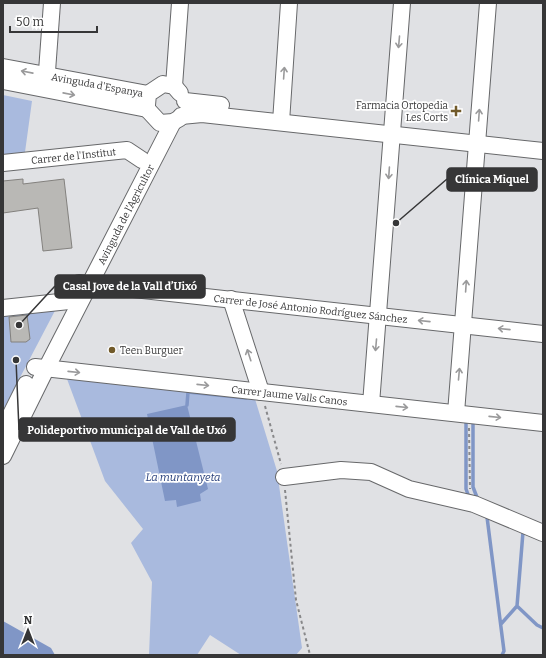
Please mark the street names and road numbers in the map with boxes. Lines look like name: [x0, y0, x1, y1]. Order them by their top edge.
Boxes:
street label: Avinguda d'Espanya: [50, 71, 145, 100]
street label: Carrer de l'Institut: [31, 146, 117, 167]
street label: Avinguda de l'Agricultor: [96, 162, 157, 267]
street label: Carrer de José Antonio Rodríguez Sánchez: [213, 293, 408, 326]
street label: Carrer Jaume Valls Canos: [231, 384, 348, 408]

